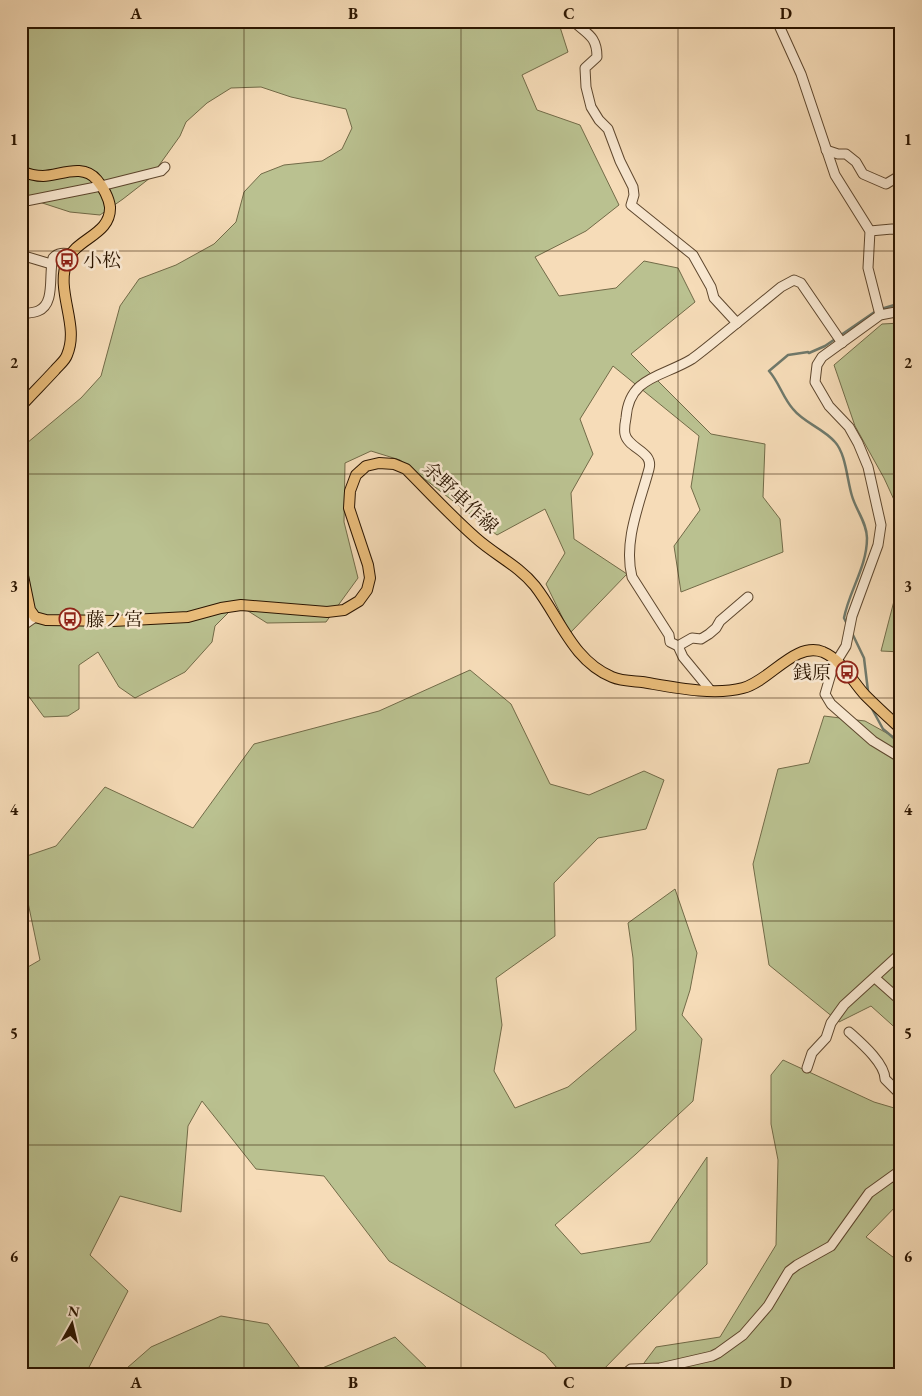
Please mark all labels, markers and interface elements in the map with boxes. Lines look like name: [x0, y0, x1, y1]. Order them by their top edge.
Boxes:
text: A: [129, 3, 142, 24]
text: B: [348, 3, 358, 24]
text: C: [563, 3, 575, 24]
text: D: [780, 3, 792, 24]
text: 1: [10, 129, 18, 150]
text: 1: [904, 129, 912, 150]
bus stop icon: 小松: [55, 248, 79, 272]
place label: 小松: [83, 248, 121, 273]
text: 2: [10, 352, 19, 373]
text: 2: [904, 352, 913, 373]
street label: 余野車作線: [417, 456, 504, 539]
text: 3: [10, 576, 18, 597]
text: 3: [904, 576, 912, 597]
bus stop icon: 藤ノ宮: [58, 607, 82, 631]
place label: 藤ノ宮: [86, 607, 143, 632]
place label: 銭原: [793, 660, 831, 685]
bus stop icon: 銭原: [835, 660, 859, 684]
text: 4: [10, 799, 19, 820]
text: 4: [904, 799, 913, 820]
text: 5: [10, 1023, 18, 1044]
text: 5: [904, 1023, 912, 1044]
text: 6: [10, 1246, 19, 1267]
text: 6: [904, 1246, 913, 1267]
north arrow: [48, 1298, 98, 1348]
text: N: [67, 1301, 81, 1321]
text: A: [129, 1372, 142, 1393]
text: B: [348, 1372, 358, 1393]
text: C: [563, 1372, 575, 1393]
text: D: [780, 1372, 792, 1393]

